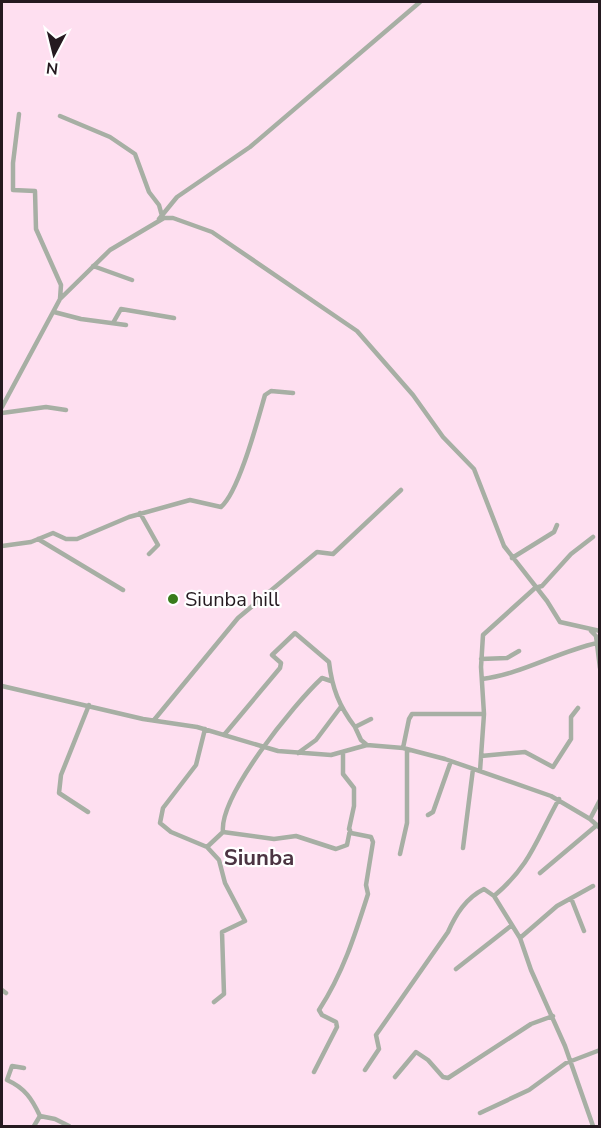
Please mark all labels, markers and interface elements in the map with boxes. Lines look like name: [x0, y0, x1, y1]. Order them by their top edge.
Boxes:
north arrow: [24, 24, 84, 84]
text: N: [45, 56, 60, 80]
place label: Siunba hill: [185, 586, 280, 613]
marker: Siunba hill: [166, 592, 180, 606]
district label: Siunba: [224, 843, 294, 873]

